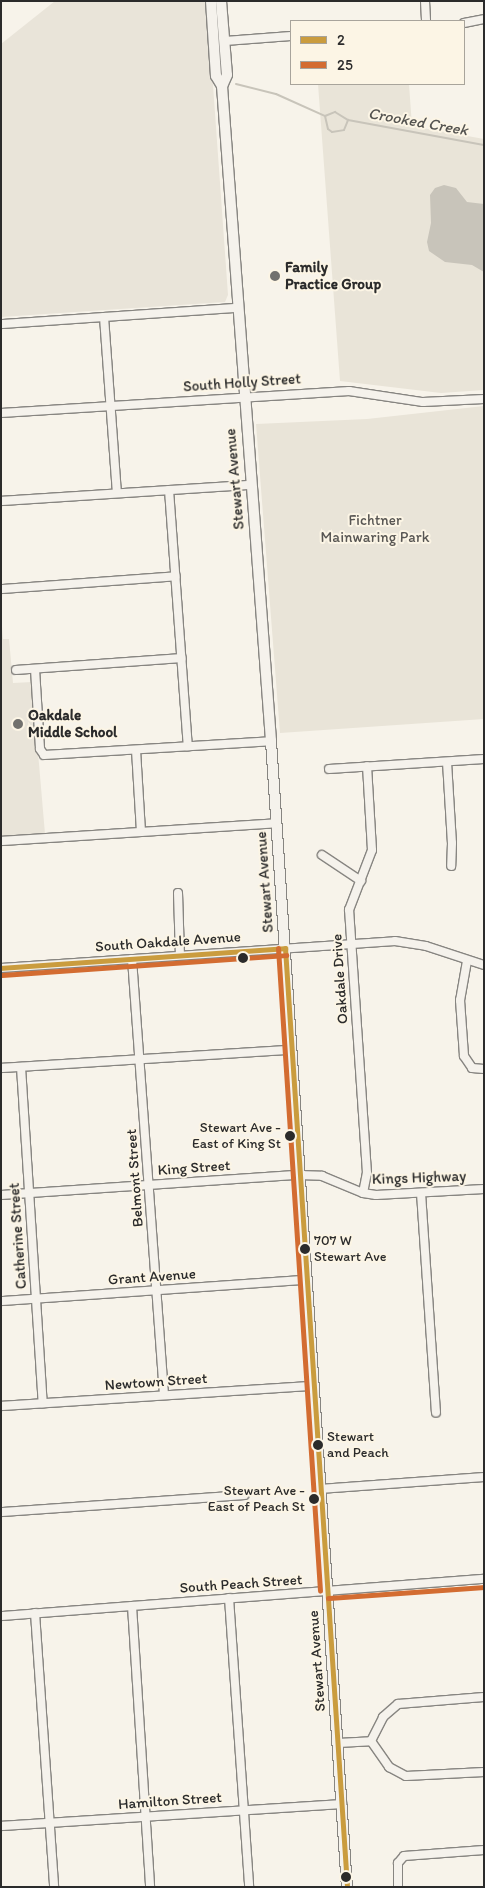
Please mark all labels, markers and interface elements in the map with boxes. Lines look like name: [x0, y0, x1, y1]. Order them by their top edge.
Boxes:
legend: [290, 20, 465, 85]
text: 2: [337, 31, 345, 49]
text: 25: [337, 56, 353, 74]
water label: Crooked Creek: [367, 104, 469, 140]
place label: Family Practice Group: [285, 258, 381, 293]
marker: Family Practice Group: [269, 270, 281, 282]
street label: South Holly Street: [183, 370, 301, 396]
street label: Stewart Avenue: [222, 428, 248, 530]
park label: Fichtner Mainwaring Park: [321, 511, 429, 546]
place label: Oakdale Middle School: [28, 706, 117, 741]
marker: Oakdale Middle School: [12, 718, 24, 730]
street label: Stewart Avenue: [253, 831, 277, 933]
street label: South Oakdale Avenue: [95, 928, 241, 956]
street label: Oakdale Drive: [328, 933, 352, 1025]
unlabelled marker: [238, 953, 248, 963]
place label: Stewart Ave - East of King St: [192, 1120, 281, 1152]
street label: Belmont Street: [123, 1129, 147, 1227]
marker: Stewart Ave - East of King St: [285, 1131, 295, 1141]
street label: King Street: [157, 1156, 231, 1180]
street label: Kings Highway: [372, 1167, 466, 1189]
street label: Catherine Street: [5, 1182, 31, 1290]
place label: 707 W Stewart Ave: [314, 1233, 386, 1266]
marker: 707 W Stewart Ave: [300, 1244, 310, 1254]
street label: Grant Avenue: [107, 1265, 197, 1289]
street label: Newtown Street: [104, 1369, 208, 1395]
place label: Stewart and Peach: [327, 1429, 388, 1461]
marker: Stewart and Peach: [313, 1440, 323, 1450]
place label: Stewart Ave - East of Peach St: [209, 1483, 305, 1515]
marker: Stewart Ave - East of Peach St: [309, 1494, 319, 1504]
street label: South Peach Street: [180, 1571, 302, 1597]
street label: Stewart Avenue: [305, 1610, 329, 1712]
street label: Hamilton Street: [118, 1788, 222, 1814]
unlabelled marker: [341, 1872, 351, 1882]

